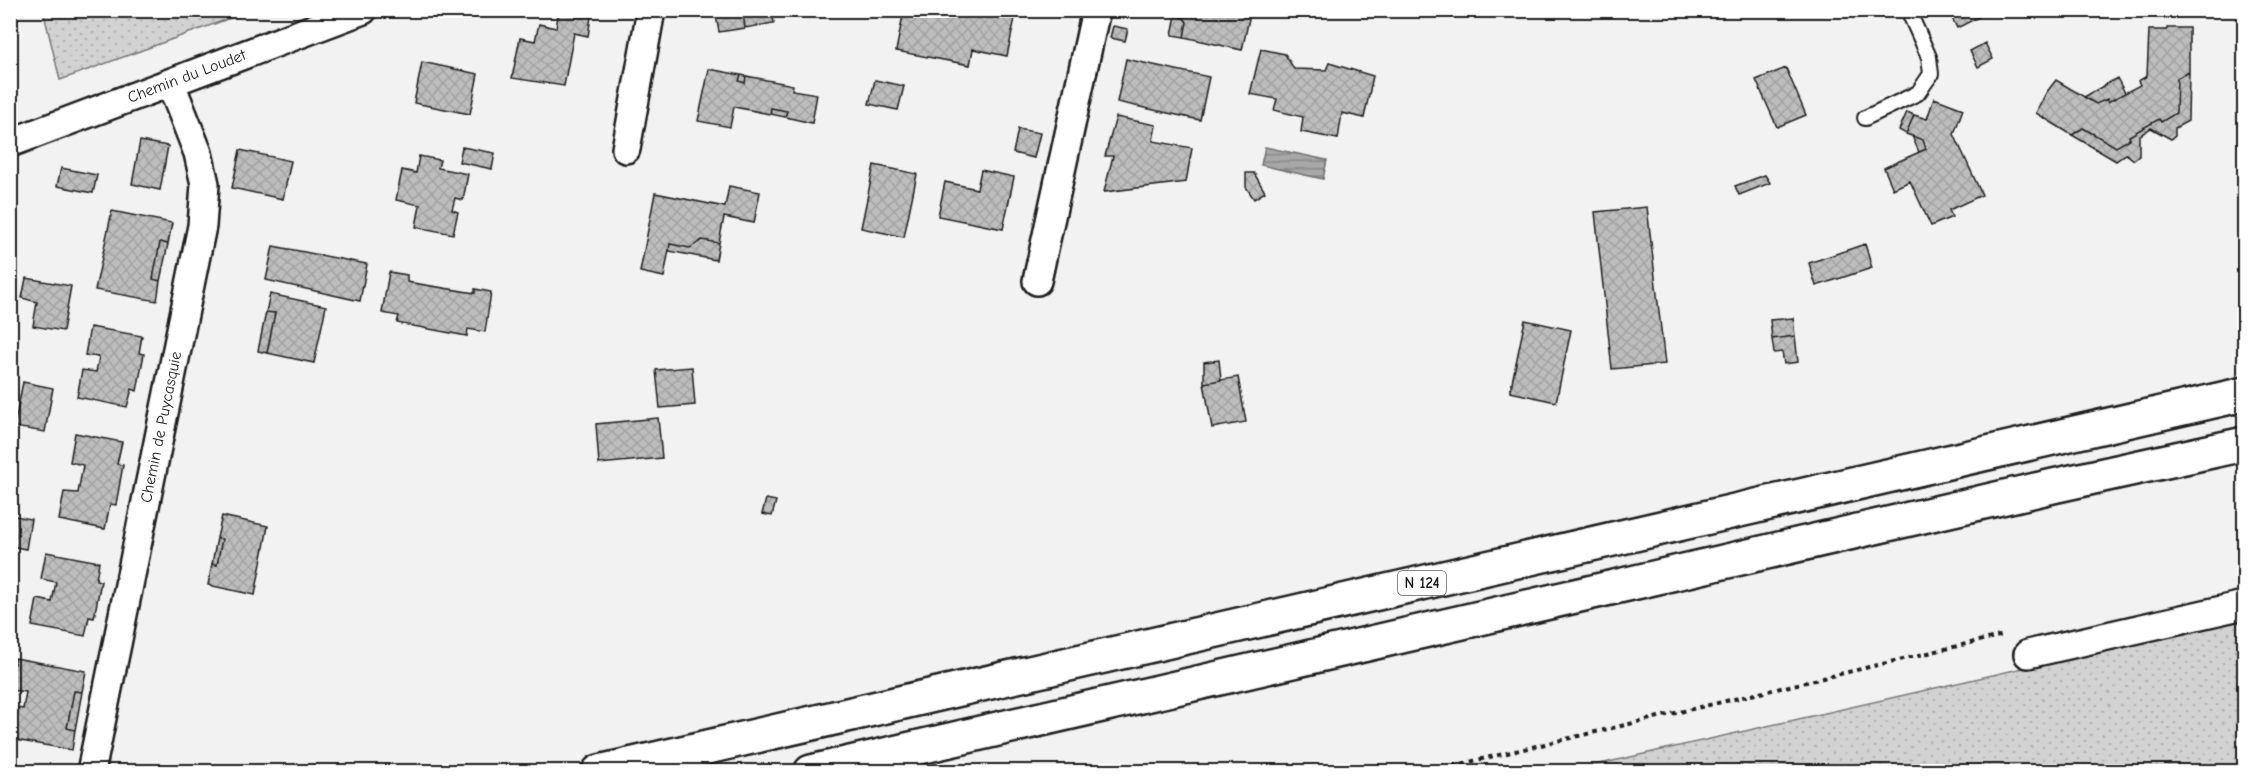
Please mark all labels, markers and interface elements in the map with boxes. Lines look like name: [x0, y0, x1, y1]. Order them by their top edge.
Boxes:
street label: Chemin du Loudet: [125, 46, 249, 107]
street label: Chemin de Puycasquie: [137, 350, 185, 504]
road number: N 124: [1398, 571, 1446, 595]

